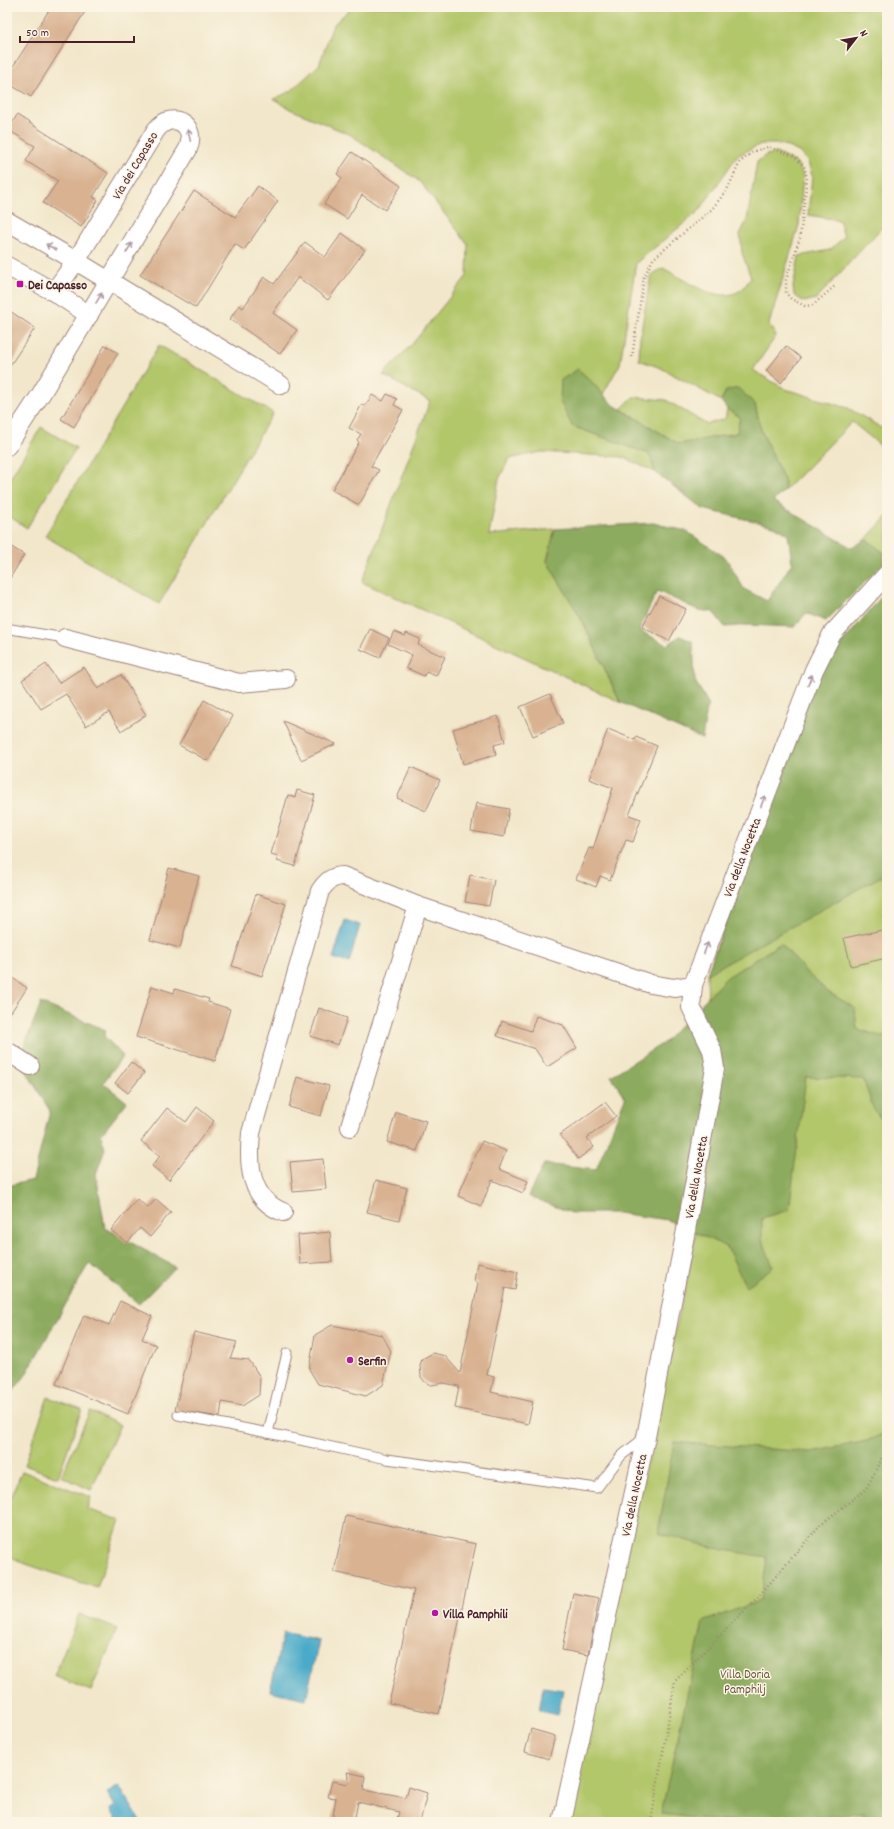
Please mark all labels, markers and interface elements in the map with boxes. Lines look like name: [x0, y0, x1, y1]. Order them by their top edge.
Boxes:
scale bar: [20, 18, 134, 44]
north arrow: [836, 18, 876, 58]
text: 50 m: [26, 25, 49, 42]
text: N: [855, 27, 871, 41]
one-way arrow: [185, 128, 193, 141]
street label: Via dei Capasso: [108, 129, 164, 204]
one-way arrow: [46, 242, 58, 250]
one-way arrow: [126, 242, 134, 254]
place label: Dei Capasso: [28, 277, 87, 296]
marker: Dei Capasso: [15, 279, 25, 289]
one-way arrow: [95, 292, 103, 304]
one-way arrow: [807, 674, 815, 686]
one-way arrow: [759, 795, 767, 807]
street label: Via della Nocetta: [719, 815, 768, 900]
one-way arrow: [703, 943, 711, 955]
street label: Via della Nocetta: [681, 1134, 714, 1220]
place label: Serfin: [358, 1353, 386, 1372]
marker: Serfin: [345, 1355, 355, 1365]
street label: Via della Nocetta: [617, 1452, 654, 1538]
place label: Villa Pamphili: [443, 1606, 508, 1625]
marker: Villa Pamphili: [430, 1608, 440, 1618]
park label: Villa Doria Pamphilj: [720, 1666, 771, 1700]

